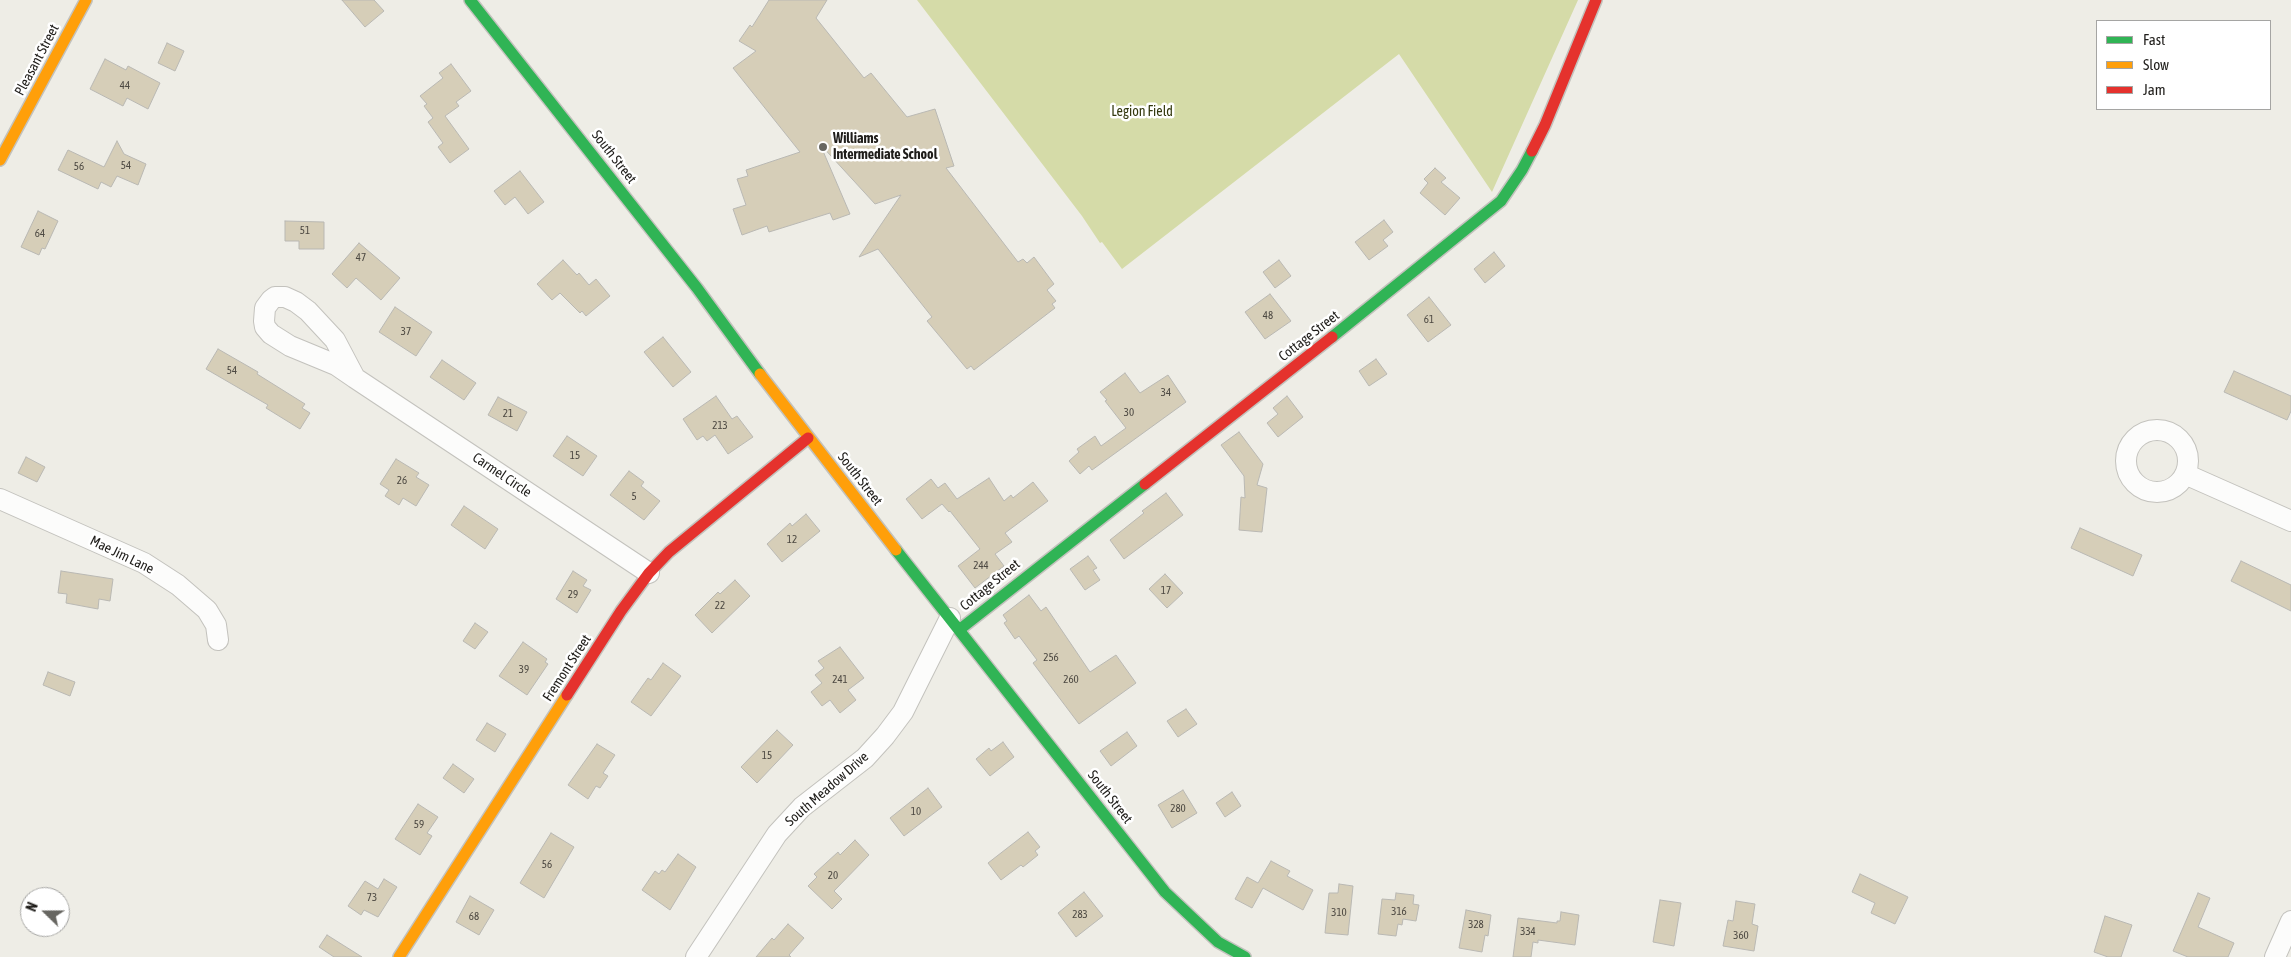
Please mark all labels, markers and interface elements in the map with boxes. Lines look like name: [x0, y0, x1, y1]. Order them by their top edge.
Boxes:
legend: [2096, 20, 2271, 110]
street label: Pleasant Street: [11, 22, 63, 98]
text: Fast: [2143, 31, 2165, 48]
text: Slow: [2143, 56, 2169, 73]
house number: 44: [120, 79, 130, 93]
text: Jam: [2143, 81, 2166, 98]
park label: Legion Field: [1111, 104, 1173, 120]
street label: South Street: [588, 127, 640, 187]
place label: Williams Intermediate School: [833, 131, 937, 164]
marker: Williams Intermediate School: [817, 141, 829, 153]
house number: 54: [121, 159, 131, 173]
house number: 56: [74, 160, 84, 174]
house number: 51: [300, 224, 310, 238]
house number: 64: [35, 227, 45, 241]
house number: 47: [356, 251, 366, 265]
street label: Cottage Street: [1275, 307, 1343, 365]
house number: 48: [1263, 309, 1273, 323]
house number: 61: [1424, 313, 1434, 327]
house number: 37: [401, 325, 411, 339]
house number: 54: [227, 364, 237, 378]
house number: 34: [1161, 386, 1171, 400]
house number: 30: [1124, 406, 1134, 420]
house number: 21: [503, 407, 513, 421]
house number: 213: [712, 419, 728, 433]
street label: Carmel Circle: [469, 449, 535, 501]
house number: 15: [570, 449, 580, 463]
street label: South Street: [834, 449, 886, 509]
house number: 26: [397, 474, 407, 488]
house number: 5: [631, 490, 637, 504]
street label: Mae Jim Lane: [87, 532, 157, 578]
house number: 12: [787, 533, 797, 547]
street label: Cottage Street: [957, 556, 1023, 614]
house number: 244: [973, 559, 989, 573]
house number: 17: [1161, 584, 1171, 598]
house number: 29: [568, 588, 578, 602]
house number: 22: [715, 599, 725, 613]
street label: Fremont Street: [539, 632, 595, 704]
house number: 256: [1043, 651, 1059, 665]
house number: 39: [519, 663, 529, 677]
house number: 241: [832, 673, 848, 687]
house number: 260: [1063, 673, 1079, 687]
street label: South Meadow Drive: [782, 748, 872, 830]
house number: 15: [762, 749, 772, 763]
street label: South Street: [1084, 767, 1136, 827]
house number: 280: [1170, 802, 1186, 816]
house number: 10: [911, 805, 921, 819]
house number: 59: [414, 818, 424, 832]
house number: 56: [542, 858, 552, 872]
house number: 20: [828, 869, 838, 883]
north arrow: [20, 887, 70, 937]
house number: 73: [367, 891, 377, 905]
text: N: [23, 900, 41, 914]
house number: 316: [1391, 905, 1407, 919]
house number: 310: [1331, 906, 1347, 920]
house number: 283: [1072, 908, 1088, 922]
house number: 68: [469, 910, 479, 924]
house number: 328: [1468, 918, 1484, 932]
house number: 334: [1520, 925, 1536, 939]
house number: 360: [1733, 929, 1749, 943]

